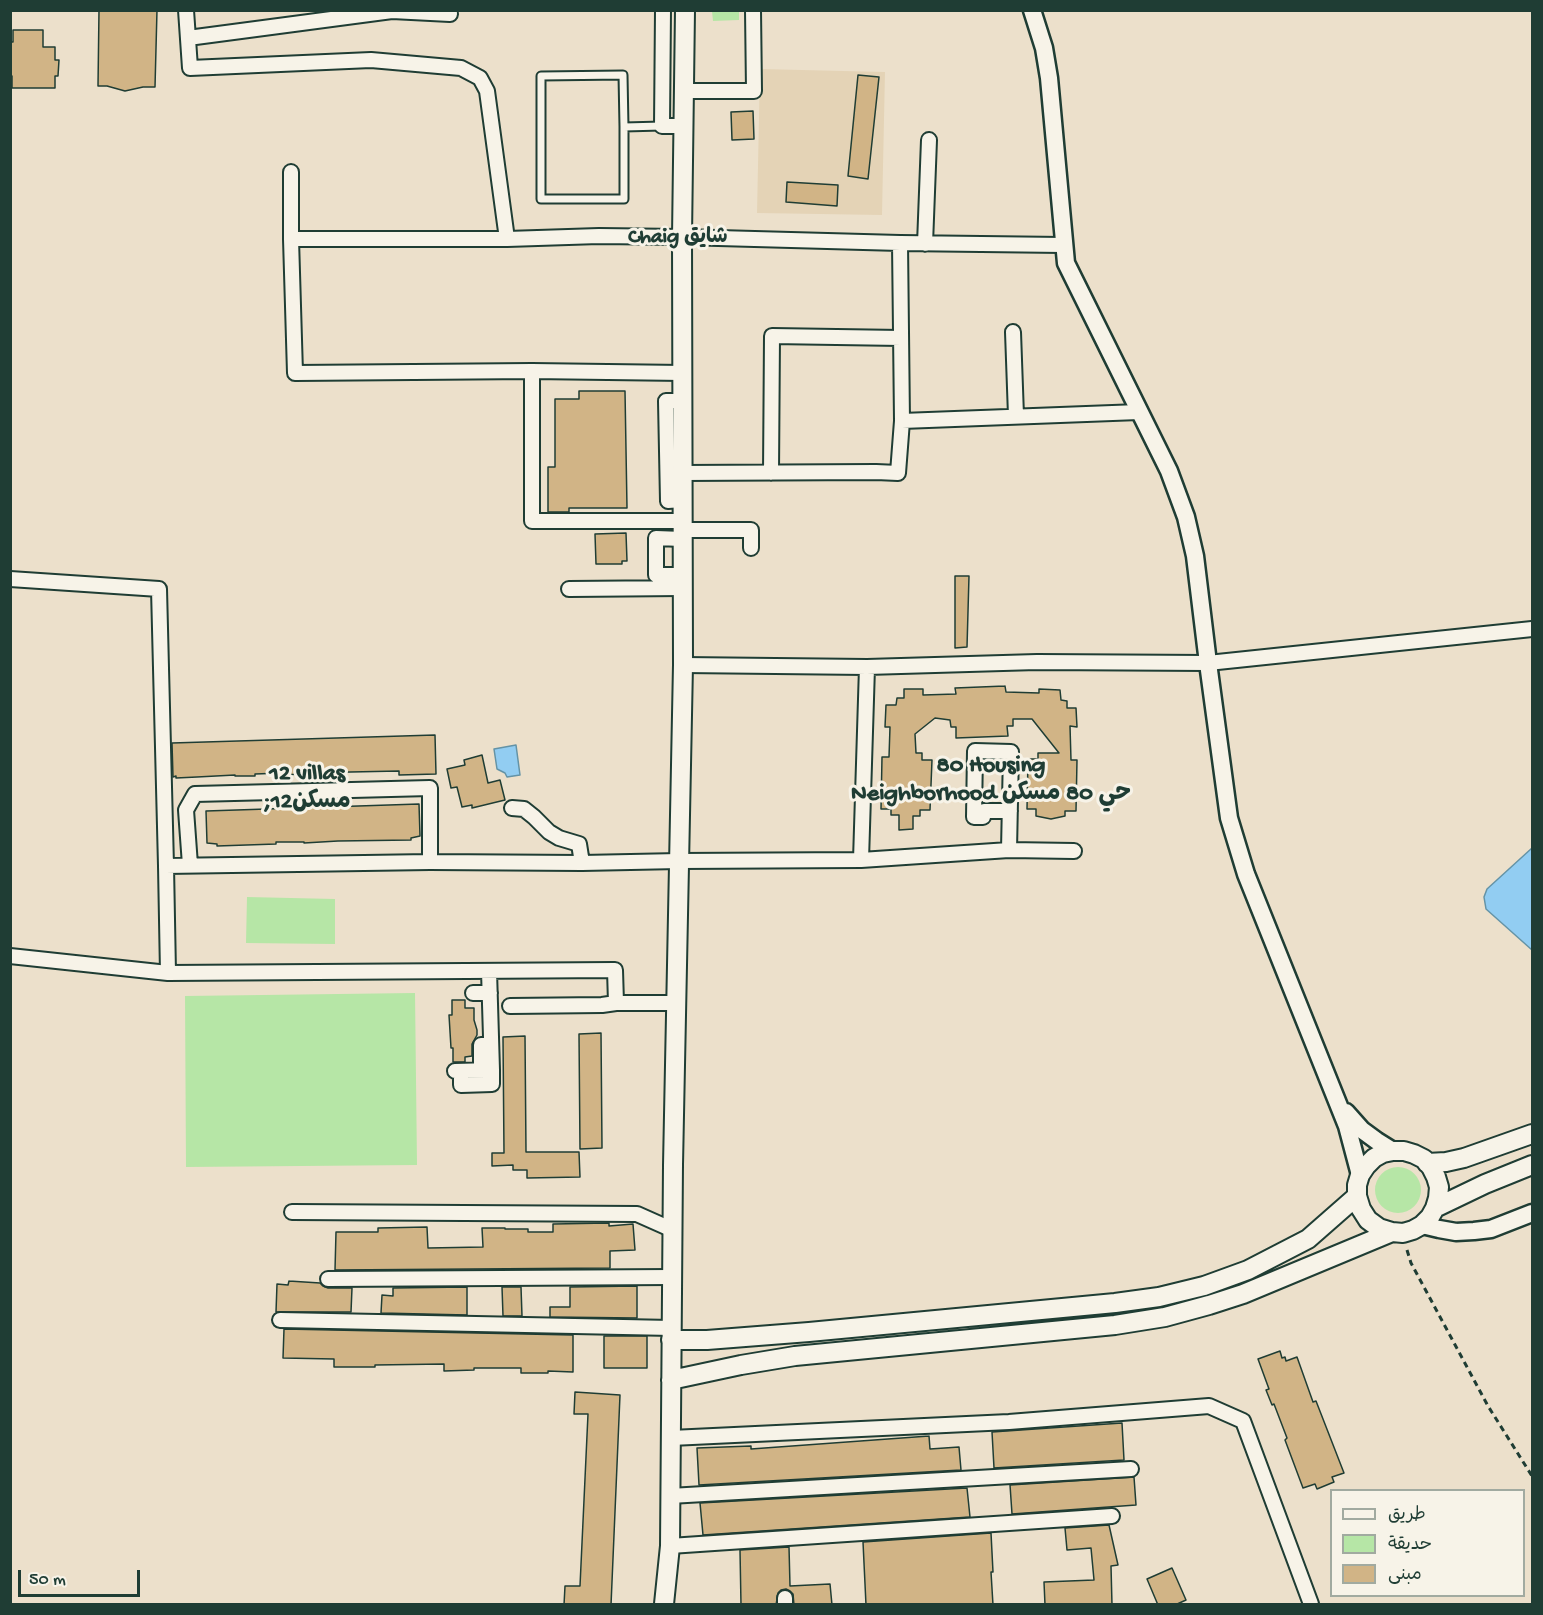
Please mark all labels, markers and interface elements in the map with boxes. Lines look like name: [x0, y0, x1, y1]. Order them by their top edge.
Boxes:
district label: Chaig شايق: [628, 226, 728, 252]
district label: 80 Housing Neighborhood حي 80 مسكن: [851, 753, 1131, 809]
district label: 12 villas ;12مسكن: [263, 761, 351, 817]
legend: [1330, 1489, 1525, 1597]
text: طريق: [1388, 1505, 1426, 1526]
text: حديقة: [1388, 1535, 1432, 1556]
scale bar: [21, 1558, 142, 1596]
text: مبنى: [1388, 1565, 1422, 1586]
text: 50 m: [29, 1570, 66, 1591]

